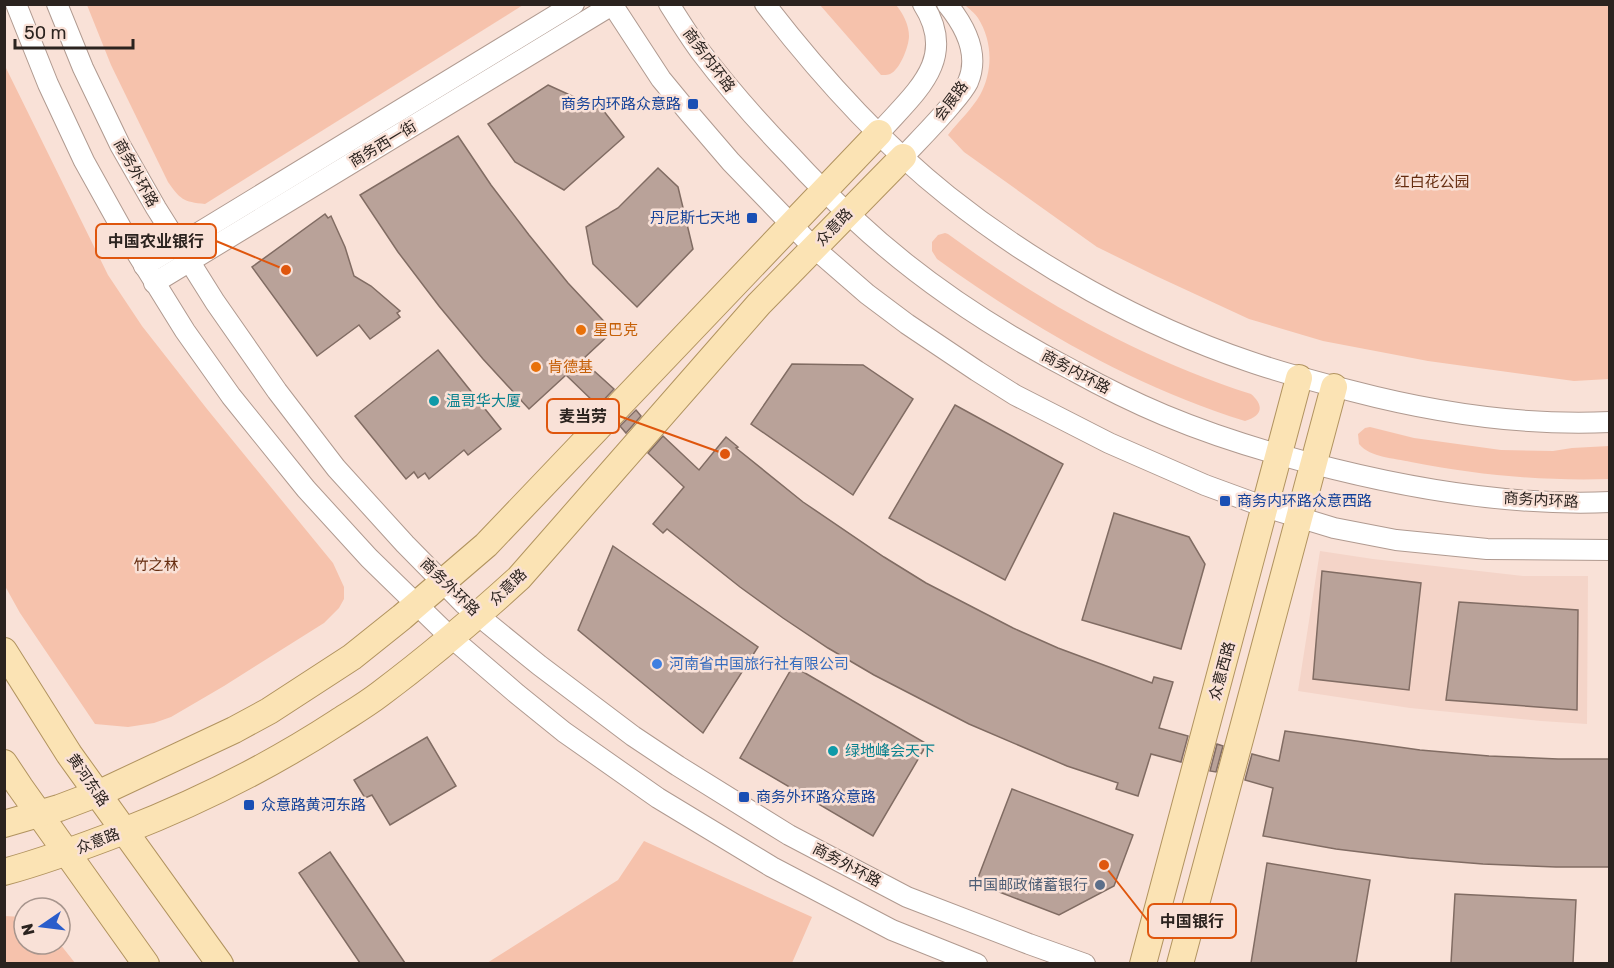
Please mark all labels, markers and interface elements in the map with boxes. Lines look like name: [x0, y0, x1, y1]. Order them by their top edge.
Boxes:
scale bar: [15, 12, 134, 50]
text: 50 m: [24, 22, 67, 44]
street label: 商务内环路: [679, 25, 739, 95]
street label: 会展路: [930, 78, 972, 124]
place label: 商务内环路众意路: [561, 95, 681, 113]
marker: 商务内环路众意路: [686, 97, 700, 111]
street label: 商务西一街: [346, 117, 420, 171]
street label: 商务外环路: [110, 136, 162, 210]
park label: 红白花公园: [1394, 173, 1470, 191]
street label: 众意路: [812, 205, 856, 249]
place label: 丹尼斯七天地: [650, 209, 740, 227]
marker: 丹尼斯七天地: [745, 211, 759, 225]
callout: 中国农业银行: [96, 224, 216, 258]
text: 中国农业银行: [108, 232, 204, 251]
place label: 星巴克: [593, 321, 638, 339]
marker: 星巴克: [574, 323, 588, 337]
street label: 商务内环路: [1039, 346, 1113, 398]
place label: 肯德基: [548, 358, 593, 376]
marker: 肯德基: [529, 360, 543, 374]
place label: 温哥华大厦: [446, 392, 521, 410]
marker: 温哥华大厦: [427, 394, 441, 408]
callout: 麦当劳: [547, 399, 619, 433]
text: 麦当劳: [559, 407, 607, 426]
street label: 商务内环路: [1503, 489, 1579, 511]
place label: 商务内环路众意西路: [1237, 492, 1372, 510]
marker: 商务内环路众意西路: [1218, 494, 1232, 508]
street label: 商务外环路: [417, 554, 483, 620]
park label: 竹之林: [133, 556, 179, 574]
street label: 众意路: [486, 565, 530, 609]
street label: 众意西路: [1206, 640, 1238, 702]
place label: 河南省中国旅行社有限公司: [669, 655, 849, 673]
marker: 河南省中国旅行社有限公司: [650, 657, 664, 671]
place label: 绿地峰会天下: [845, 742, 935, 760]
marker: 绿地峰会天下: [826, 744, 840, 758]
street label: 黄河东路: [63, 750, 113, 810]
place label: 商务外环路众意路: [756, 788, 876, 806]
marker: 商务外环路众意路: [737, 790, 751, 804]
place label: 众意路黄河东路: [261, 796, 366, 814]
marker: 众意路黄河东路: [242, 798, 256, 812]
street label: 众意路: [74, 825, 122, 857]
street label: 商务外环路: [810, 839, 884, 891]
place label: 中国邮政储蓄银行: [968, 876, 1088, 894]
marker: 中国邮政储蓄银行: [1093, 878, 1107, 892]
north arrow: [12, 896, 72, 956]
callout: 中国银行: [1148, 904, 1236, 938]
text: 中国银行: [1160, 912, 1224, 931]
text: N: [17, 922, 39, 937]

